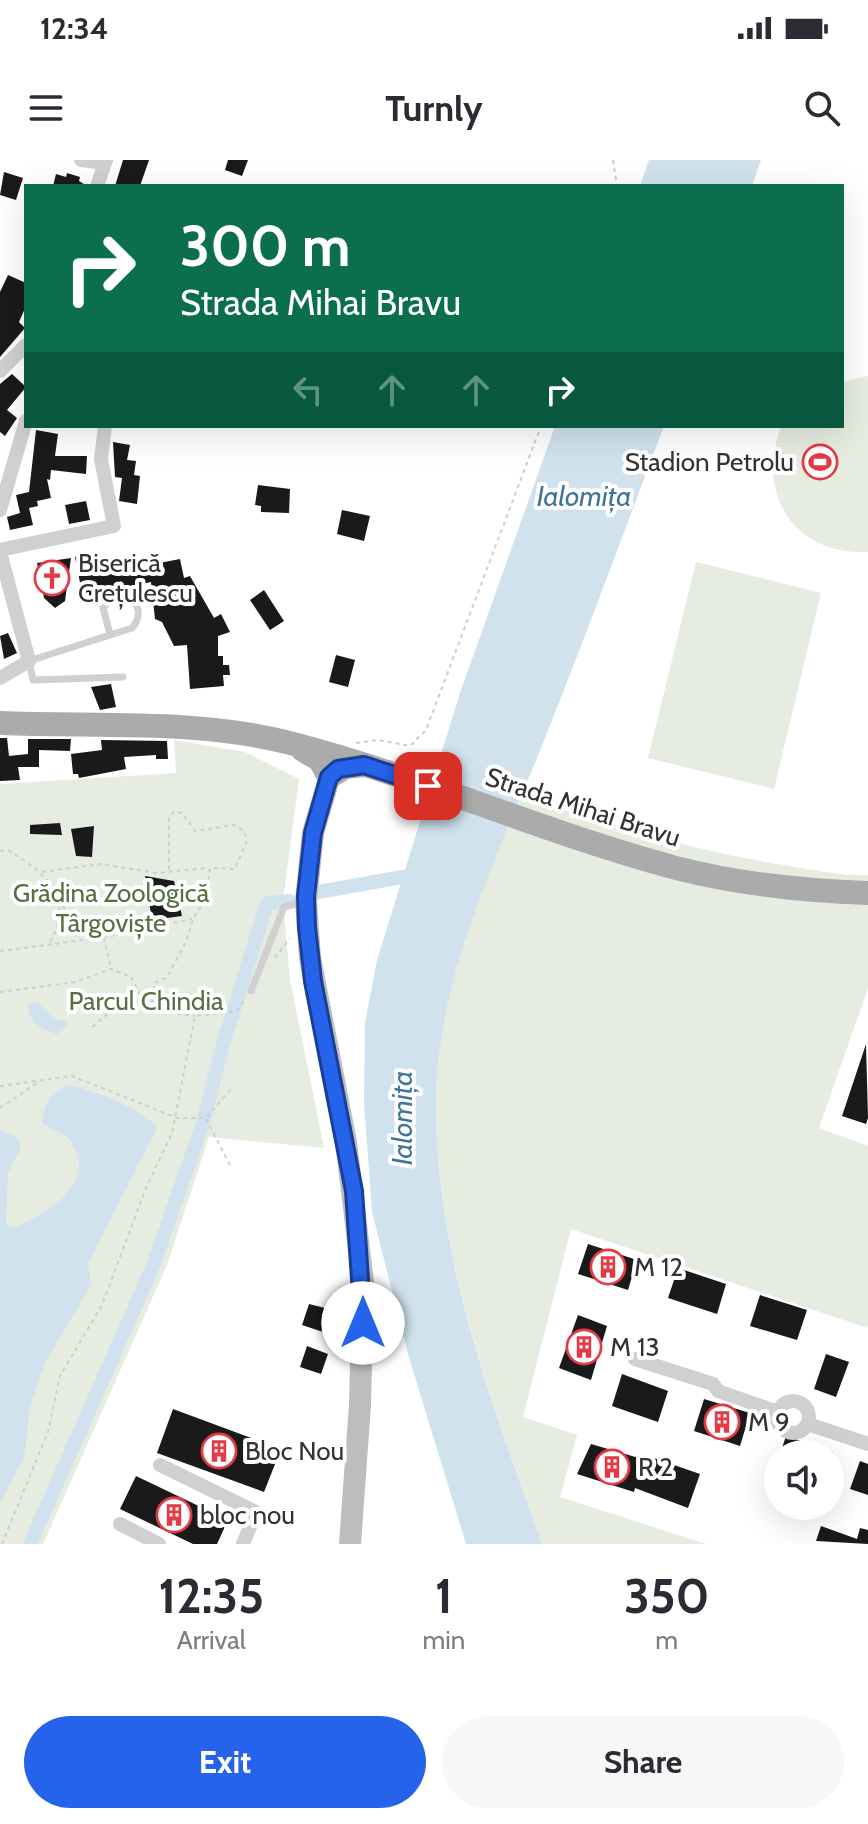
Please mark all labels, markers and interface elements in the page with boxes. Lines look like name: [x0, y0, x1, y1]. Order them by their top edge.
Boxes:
text: 12:34: [40, 10, 108, 47]
icon: menu: [24, 86, 68, 130]
text: Turnly: [385, 86, 483, 130]
icon: search: [800, 86, 844, 130]
text: 300 m: [180, 212, 351, 280]
icon: right: [48, 216, 152, 320]
text: Strada Mihai Bravu: [180, 280, 461, 324]
icon: left: [286, 368, 330, 412]
icon: ahead: [370, 368, 414, 412]
icon: ahead: [454, 368, 498, 412]
icon: right: [538, 368, 582, 412]
sports icon: Stadion Petrolu: [801, 443, 839, 481]
place label: Stadion Petrolu: [625, 446, 794, 478]
water label: Ialomița: [537, 479, 631, 513]
place label: Biserică Crețulescu: [78, 547, 193, 610]
church icon: Biserică Crețulescu: [33, 559, 71, 597]
pin: [394, 752, 462, 820]
street label: Strada Mihai Bravu: [482, 760, 684, 854]
icon: arrive: [406, 764, 450, 808]
park label: Grădina Zoologică Târgoviște: [13, 877, 210, 940]
park label: Parcul Chindia: [69, 985, 224, 1017]
water label: Ialomița: [385, 1071, 419, 1165]
building icon: M 12: [589, 1248, 627, 1286]
place label: M 12: [634, 1251, 683, 1283]
position arrow: [321, 1281, 405, 1365]
building icon: M 13: [565, 1328, 603, 1366]
place label: M 13: [610, 1331, 660, 1363]
building icon: M 9: [703, 1403, 741, 1441]
place label: M 9: [748, 1406, 790, 1438]
building icon: Bloc Nou: [200, 1432, 238, 1470]
place label: Bloc Nou: [245, 1435, 344, 1467]
map controls: [764, 1440, 844, 1520]
button: sound: [764, 1440, 844, 1520]
building icon: R 2: [593, 1448, 631, 1486]
place label: R 2: [638, 1451, 673, 1483]
building icon: bloc nou: [155, 1496, 193, 1534]
place label: bloc nou: [200, 1499, 295, 1531]
text: 12:35: [159, 1567, 264, 1625]
text: 1: [435, 1567, 453, 1625]
text: 350: [624, 1567, 709, 1625]
text: Arrival: [177, 1624, 246, 1656]
text: min: [422, 1624, 465, 1656]
text: m: [655, 1624, 678, 1656]
button: Exit: [24, 1716, 426, 1808]
button: Share: [442, 1716, 844, 1808]

